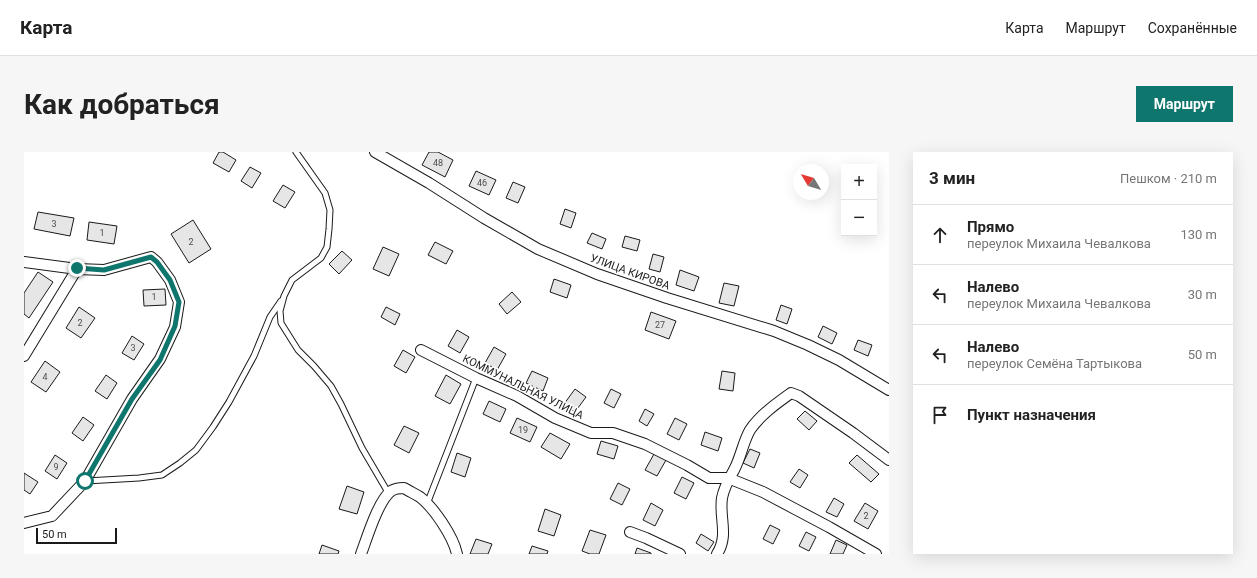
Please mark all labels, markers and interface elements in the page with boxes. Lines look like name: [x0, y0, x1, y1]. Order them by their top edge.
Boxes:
text: Карта: [20, 16, 72, 39]
text: Карта: [1005, 20, 1044, 36]
text: Маршрут: [1066, 20, 1126, 36]
text: Сохранённые: [1148, 20, 1237, 36]
button: Маршрут: [1136, 86, 1233, 122]
text: Как добраться: [24, 88, 220, 121]
house number: 48: [433, 158, 443, 168]
north arrow: [793, 164, 829, 200]
map controls: [841, 164, 877, 236]
button: +: [841, 164, 877, 200]
text: 3 мин: [929, 168, 975, 188]
text: Пешком · 210 m: [1120, 171, 1217, 186]
house number: 46: [477, 178, 487, 188]
button: −: [841, 200, 877, 236]
text: Прямо: [967, 218, 1014, 236]
house number: 3: [51, 219, 57, 229]
icon: ahead: [929, 224, 951, 246]
text: 130 m: [1180, 227, 1217, 242]
house number: 1: [99, 228, 105, 238]
text: переулок Михаила Чевалкова: [967, 236, 1151, 251]
house number: 2: [188, 237, 194, 247]
street label: УЛИЦА КИРОВА: [588, 252, 672, 293]
route end: [68, 259, 86, 277]
text: Налево: [967, 278, 1019, 296]
icon: left: [929, 284, 951, 306]
text: 30 m: [1188, 287, 1217, 302]
house number: 1: [151, 292, 157, 302]
text: переулок Михаила Чевалкова: [967, 296, 1151, 311]
house number: 2: [77, 318, 83, 328]
house number: 27: [655, 320, 665, 330]
text: Налево: [967, 338, 1019, 356]
house number: 3: [130, 343, 136, 353]
icon: left: [929, 344, 951, 366]
text: 50 m: [1188, 347, 1217, 362]
street label: КОММУНАЛЬНАЯ УЛИЦА: [460, 352, 586, 422]
text: переулок Семёна Тартыкова: [967, 356, 1142, 371]
house number: 4: [42, 372, 48, 382]
icon: arrive: [929, 404, 951, 426]
text: Пункт назначения: [967, 406, 1096, 424]
house number: 19: [518, 425, 528, 435]
house number: 9: [53, 462, 59, 472]
route start: [76, 472, 94, 490]
house number: 2: [863, 511, 869, 521]
scale bar: [36, 526, 117, 545]
text: 50 m: [42, 528, 67, 541]

